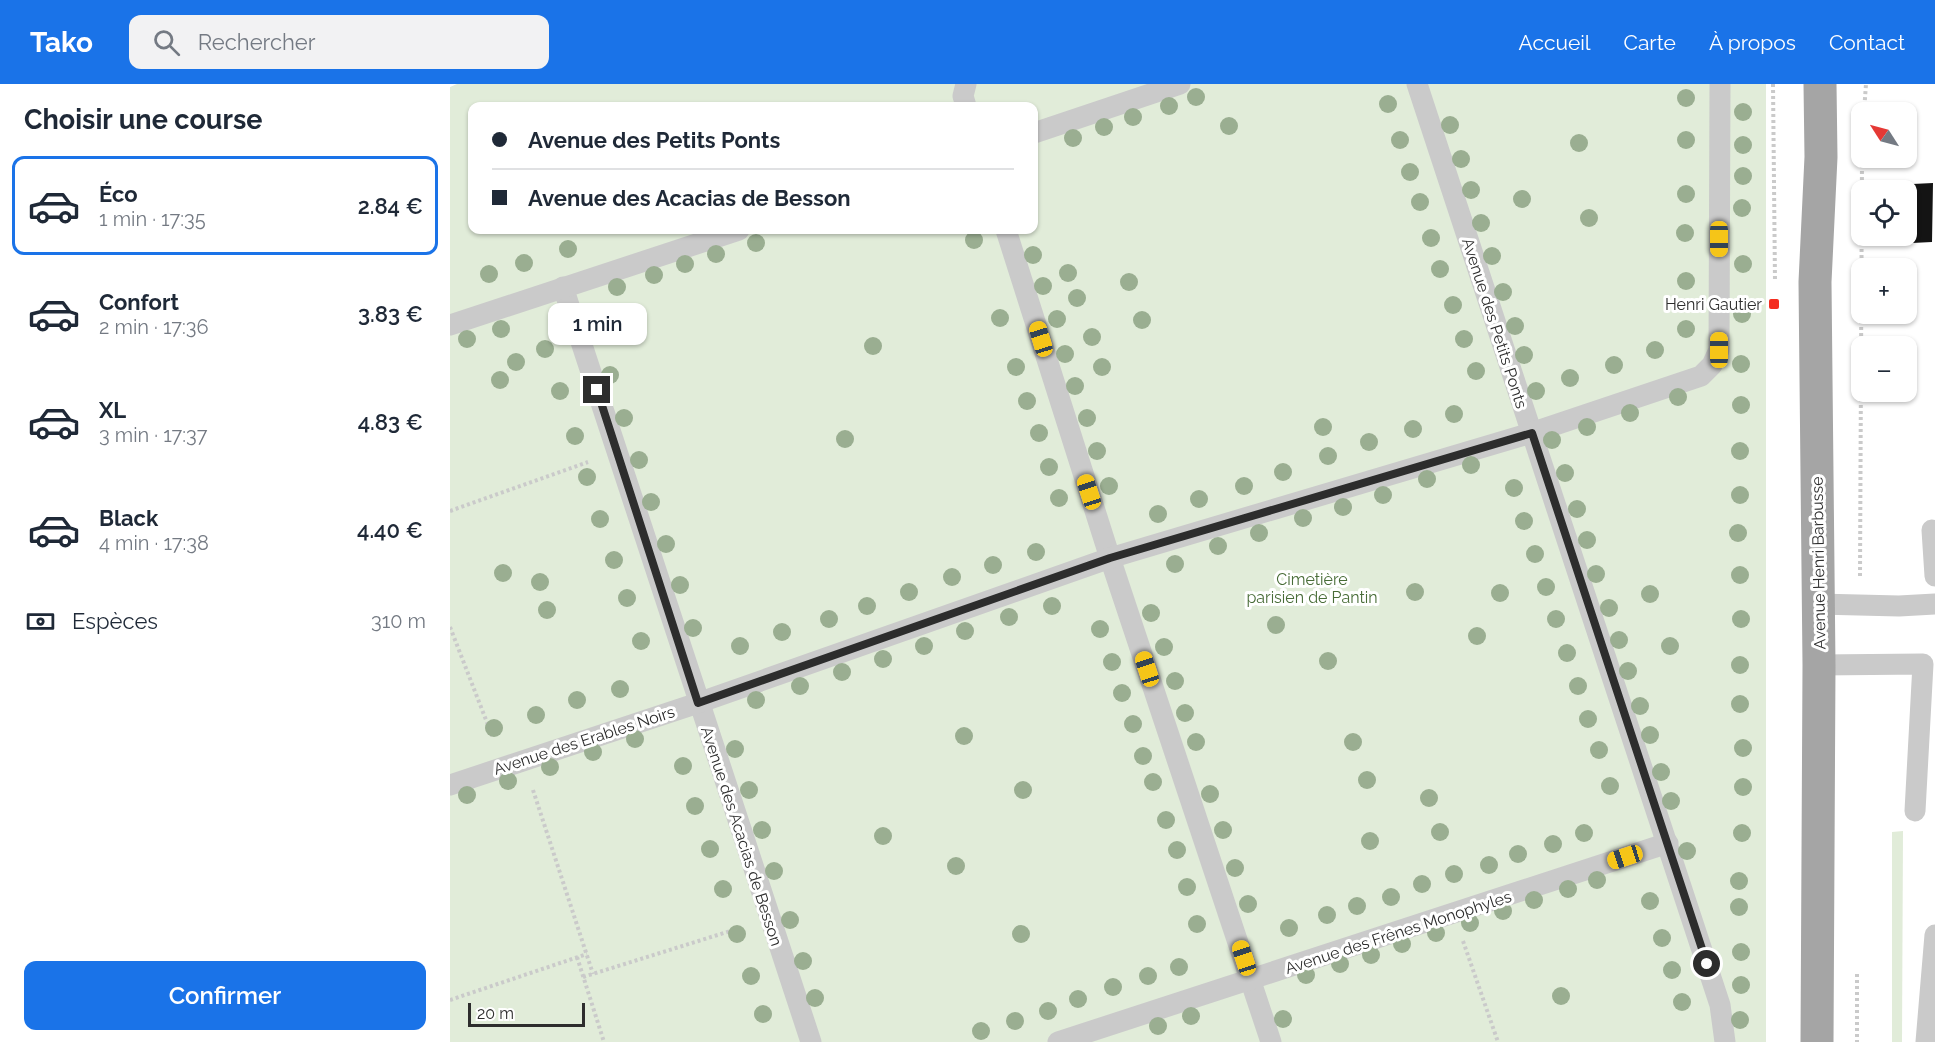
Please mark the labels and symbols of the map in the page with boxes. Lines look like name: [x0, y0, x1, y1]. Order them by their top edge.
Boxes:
north arrow: [1851, 102, 1917, 168]
car: [1710, 221, 1728, 257]
street label: Avenue des Petits Ponts: [1458, 235, 1531, 411]
place label: Henri Gautier: [1665, 295, 1762, 314]
marker: Henri Gautier: [1767, 297, 1781, 311]
callout: 1 min: [548, 303, 646, 345]
car: [1027, 319, 1055, 359]
car: [1710, 332, 1728, 368]
route end: [583, 376, 610, 403]
car: [1075, 472, 1103, 512]
street label: Avenue Henri Barbusse: [1807, 476, 1830, 650]
park label: Cimetière parisien de Pantin: [1246, 570, 1378, 607]
car: [1133, 649, 1161, 689]
street label: Avenue des Erables Noirs: [491, 702, 677, 779]
street label: Avenue des Acacias de Besson: [697, 724, 786, 948]
car: [1605, 843, 1645, 871]
street label: Avenue des Frênes Monophyles: [1283, 887, 1514, 978]
car: [1230, 938, 1258, 978]
route start: [1693, 950, 1720, 977]
scale bar: [468, 1000, 585, 1028]

